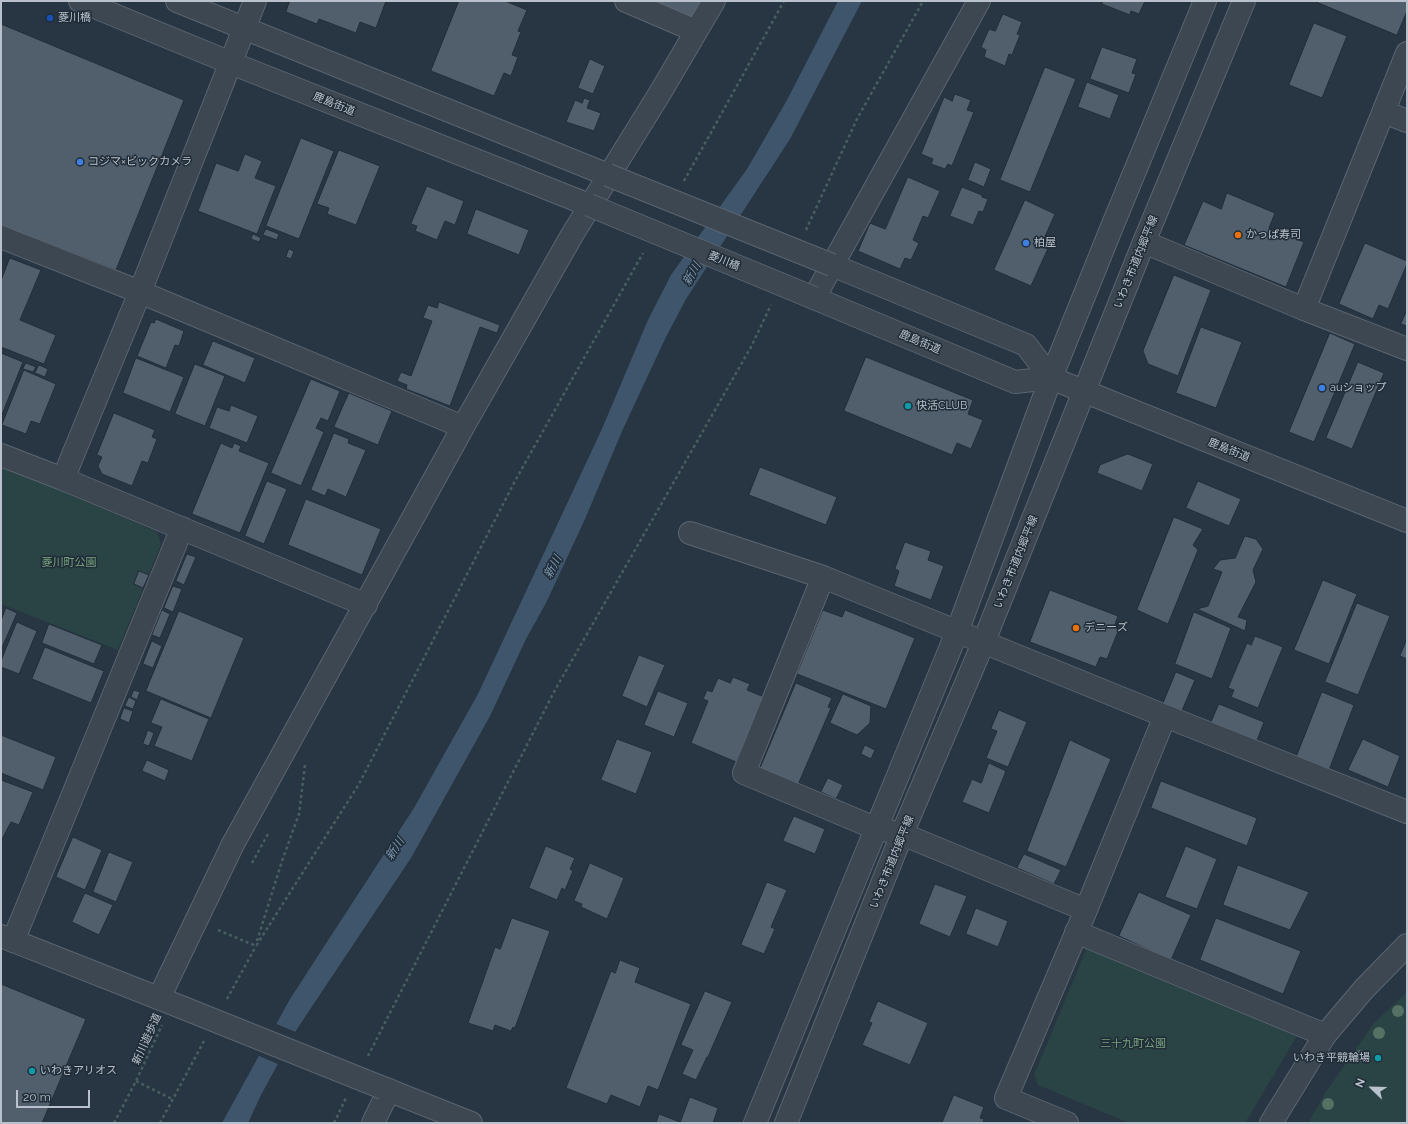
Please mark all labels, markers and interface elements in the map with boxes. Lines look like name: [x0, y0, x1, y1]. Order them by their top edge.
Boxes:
place label: 菱川橋: [58, 11, 91, 25]
marker: 菱川橋: [45, 13, 55, 23]
street label: 鹿島街道: [311, 90, 357, 118]
place label: コジマ×ビックカメラ: [88, 155, 192, 169]
marker: コジマ×ビックカメラ: [75, 157, 85, 167]
street label: いわき市道内郷平線: [1111, 214, 1161, 310]
place label: かっぱ寿司: [1246, 228, 1301, 242]
marker: かっぱ寿司: [1233, 230, 1243, 240]
place label: 柏屋: [1034, 236, 1056, 250]
marker: 柏屋: [1021, 238, 1031, 248]
street label: 菱川橋: [706, 249, 742, 273]
water label: 新川: [680, 260, 704, 288]
street label: 鹿島街道: [897, 327, 943, 357]
place label: auショップ: [1330, 381, 1387, 395]
marker: auショップ: [1317, 383, 1327, 393]
place label: 快活CLUB: [916, 399, 967, 413]
marker: 快活CLUB: [903, 401, 913, 411]
street label: 鹿島街道: [1206, 436, 1252, 464]
street label: いわき市道内郷平線: [991, 514, 1041, 610]
water label: 新川: [541, 553, 565, 581]
park label: 菱川町公園: [42, 556, 96, 570]
place label: デニーズ: [1084, 621, 1128, 635]
marker: デニーズ: [1071, 623, 1081, 633]
street label: いわき市道内郷平線: [867, 814, 917, 910]
water label: 新川: [382, 835, 408, 863]
street label: 新川遊歩道: [130, 1011, 164, 1067]
park label: 三十九町公園: [1100, 1037, 1166, 1051]
place label: いわき平競輪場: [1293, 1051, 1370, 1065]
marker: いわき平競輪場: [1373, 1053, 1383, 1063]
place label: いわきアリオス: [40, 1064, 117, 1078]
marker: いわきアリオス: [27, 1066, 37, 1076]
north arrow: [1352, 1068, 1392, 1108]
text: N: [1353, 1077, 1368, 1090]
scale bar: [18, 1082, 92, 1108]
text: 20 m: [23, 1090, 51, 1104]

